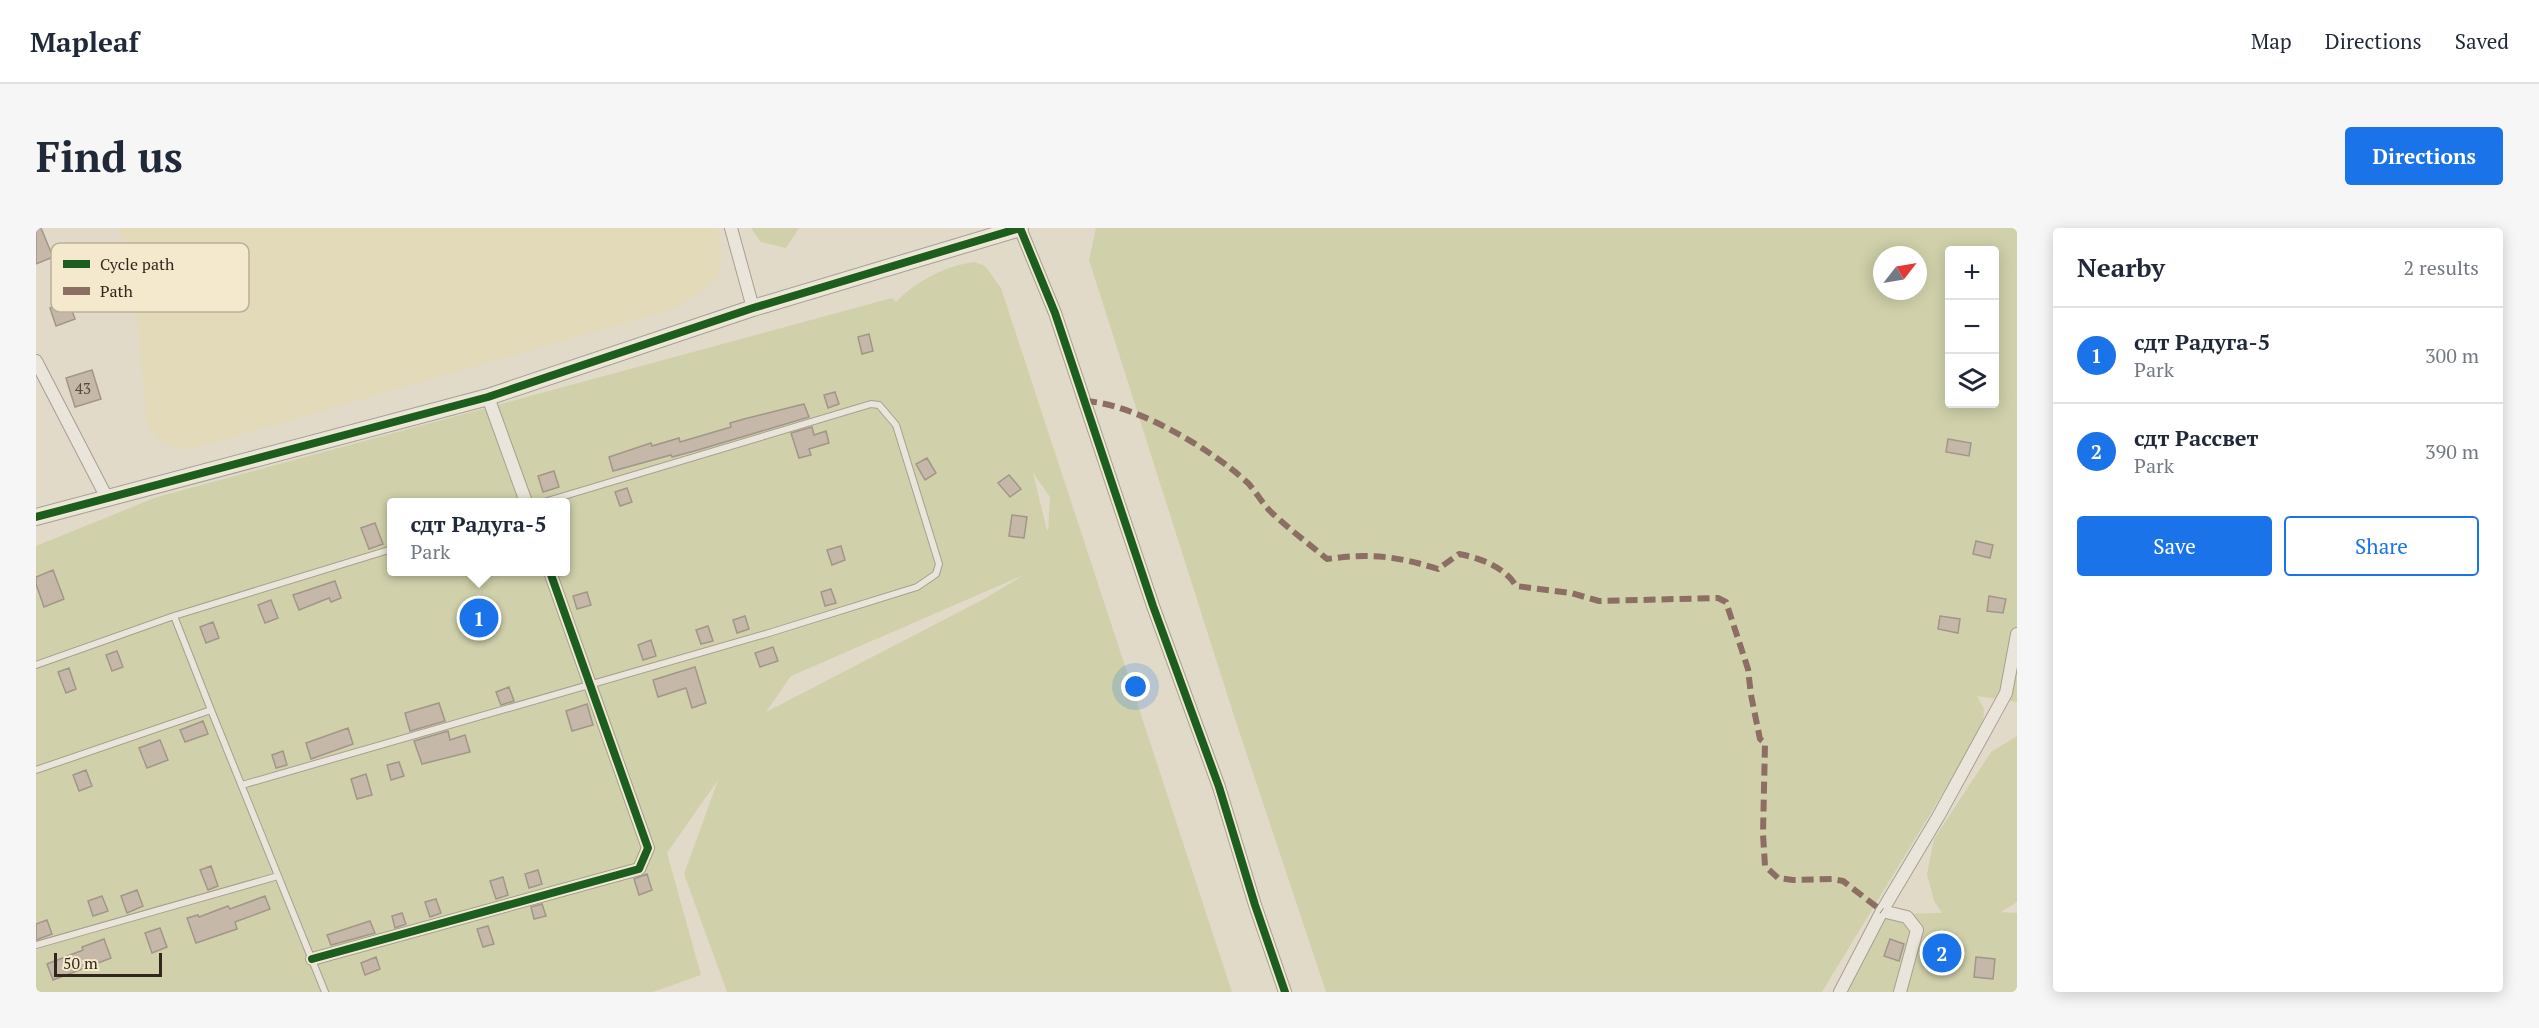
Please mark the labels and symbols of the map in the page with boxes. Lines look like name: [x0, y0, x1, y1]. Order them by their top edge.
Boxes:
legend: [51, 243, 249, 312]
north arrow: [1873, 246, 1927, 300]
text: Cycle path: [100, 253, 175, 275]
text: Path: [100, 280, 134, 302]
house number: 43: [75, 378, 91, 398]
pin: 1: [460, 596, 498, 640]
your location: [1121, 672, 1150, 701]
pin: 2: [1922, 930, 1962, 976]
scale bar: [54, 950, 162, 978]

